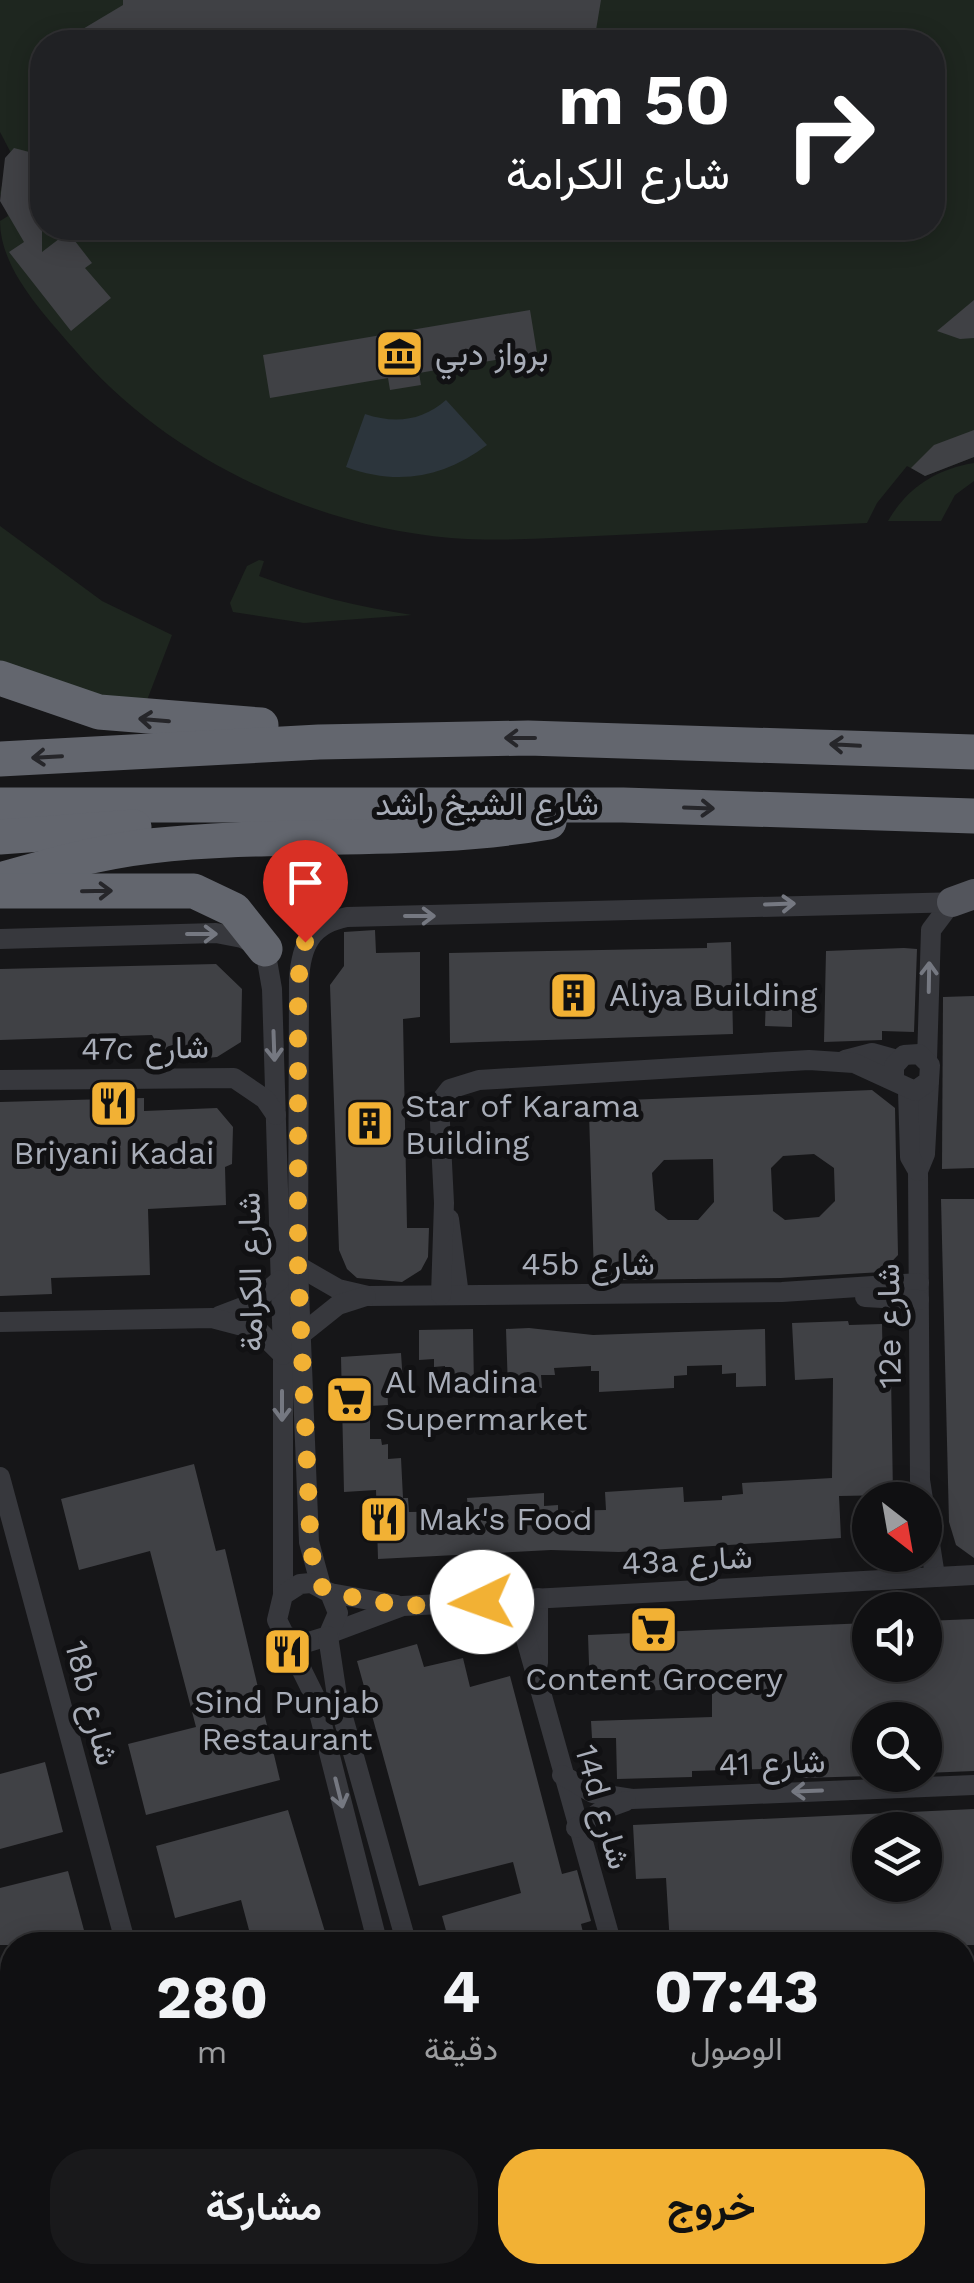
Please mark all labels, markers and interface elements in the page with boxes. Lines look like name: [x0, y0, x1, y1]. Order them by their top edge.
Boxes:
text: 50 m: [558, 59, 730, 141]
icon: right: [765, 70, 895, 200]
text: شارع الكرامة: [506, 147, 730, 200]
museum icon: برواز دبي: [374, 328, 426, 380]
place label: برواز دبي: [435, 335, 548, 380]
one-way arrow: [139, 710, 171, 729]
one-way arrow: [505, 728, 538, 748]
one-way arrow: [830, 735, 862, 754]
one-way arrow: [31, 748, 64, 767]
street label: شارع الشيخ راشد: [375, 785, 599, 826]
one-way arrow: [683, 799, 715, 818]
pin: [263, 840, 348, 943]
icon: arrive: [278, 855, 333, 910]
one-way arrow: [80, 882, 113, 900]
one-way arrow: [763, 895, 795, 914]
one-way arrow: [404, 907, 436, 926]
one-way arrow: [186, 924, 218, 944]
one-way arrow: [919, 962, 938, 994]
building icon: Aliya Building: [548, 969, 600, 1021]
place label: Aliya Building: [609, 976, 818, 1014]
street label: 47c شارع: [81, 1028, 209, 1071]
one-way arrow: [264, 1028, 284, 1061]
restaurant icon: Briyani Kadai: [88, 1077, 140, 1129]
place label: Star of Karama Building: [405, 1087, 639, 1162]
building icon: Star of Karama Building: [344, 1098, 396, 1150]
place label: Briyani Kadai: [13, 1134, 215, 1172]
street label: شارع الكرامة: [230, 1192, 273, 1352]
street label: 45b شارع: [521, 1245, 655, 1286]
street label: 12e شارع: [869, 1263, 912, 1389]
place label: Al Madina Supermarket: [385, 1363, 587, 1438]
supermarket icon: Al Madina Supermarket: [324, 1374, 376, 1426]
one-way arrow: [272, 1389, 291, 1421]
north arrow: [852, 1482, 942, 1572]
map controls: [852, 1482, 942, 1902]
restaurant icon: Mak's Food: [357, 1493, 409, 1545]
place label: Mak's Food: [418, 1500, 592, 1538]
street label: 43a شارع: [621, 1538, 753, 1585]
position arrow: [430, 1550, 534, 1654]
button: sound: [852, 1592, 942, 1682]
supermarket icon: Content Grocery: [628, 1603, 680, 1655]
restaurant icon: Sind Punjab Restaurant: [261, 1626, 313, 1678]
street label: 18b شارع: [54, 1636, 127, 1770]
place label: Content Grocery: [525, 1660, 783, 1698]
place label: Sind Punjab Restaurant: [194, 1683, 380, 1758]
button: search: [852, 1702, 942, 1792]
street label: 14d شارع: [564, 1741, 639, 1874]
street label: شارع 41: [718, 1742, 826, 1787]
one-way arrow: [331, 1777, 350, 1808]
one-way arrow: [791, 1782, 823, 1801]
button: layers: [852, 1812, 942, 1902]
text: 4: [442, 1956, 480, 2027]
text: 07:43: [654, 1956, 819, 2027]
text: 280: [156, 1962, 268, 2033]
text: دقيقة: [424, 2030, 498, 2068]
text: الوصول: [690, 2030, 783, 2068]
text: m: [197, 2033, 227, 2071]
button: مشاركة: [50, 2149, 478, 2264]
button: خروج: [498, 2149, 925, 2264]

